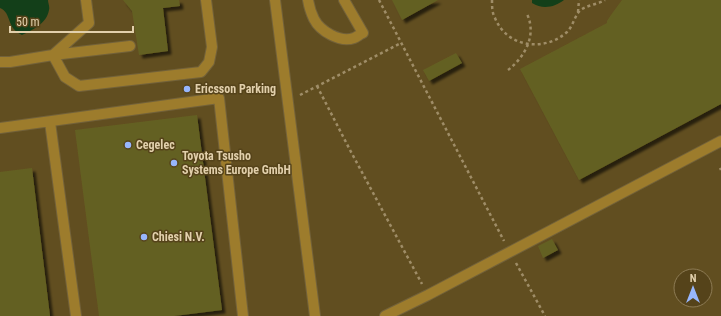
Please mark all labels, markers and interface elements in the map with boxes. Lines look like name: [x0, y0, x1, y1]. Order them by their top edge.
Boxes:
scale bar: [10, 8, 133, 34]
text: 50 m: [16, 15, 40, 29]
place label: Ericsson Parking: [195, 82, 276, 96]
marker: Ericsson Parking: [182, 84, 192, 94]
place label: Cegelec: [136, 138, 175, 152]
marker: Cegelec: [123, 140, 133, 150]
place label: Toyota Tsusho Systems Europe GmbH: [182, 149, 291, 177]
marker: Toyota Tsusho Systems Europe GmbH: [169, 158, 179, 168]
place label: Chiesi N.V.: [152, 230, 205, 244]
marker: Chiesi N.V.: [139, 232, 149, 242]
north arrow: [673, 268, 713, 308]
text: N: [690, 272, 697, 285]

